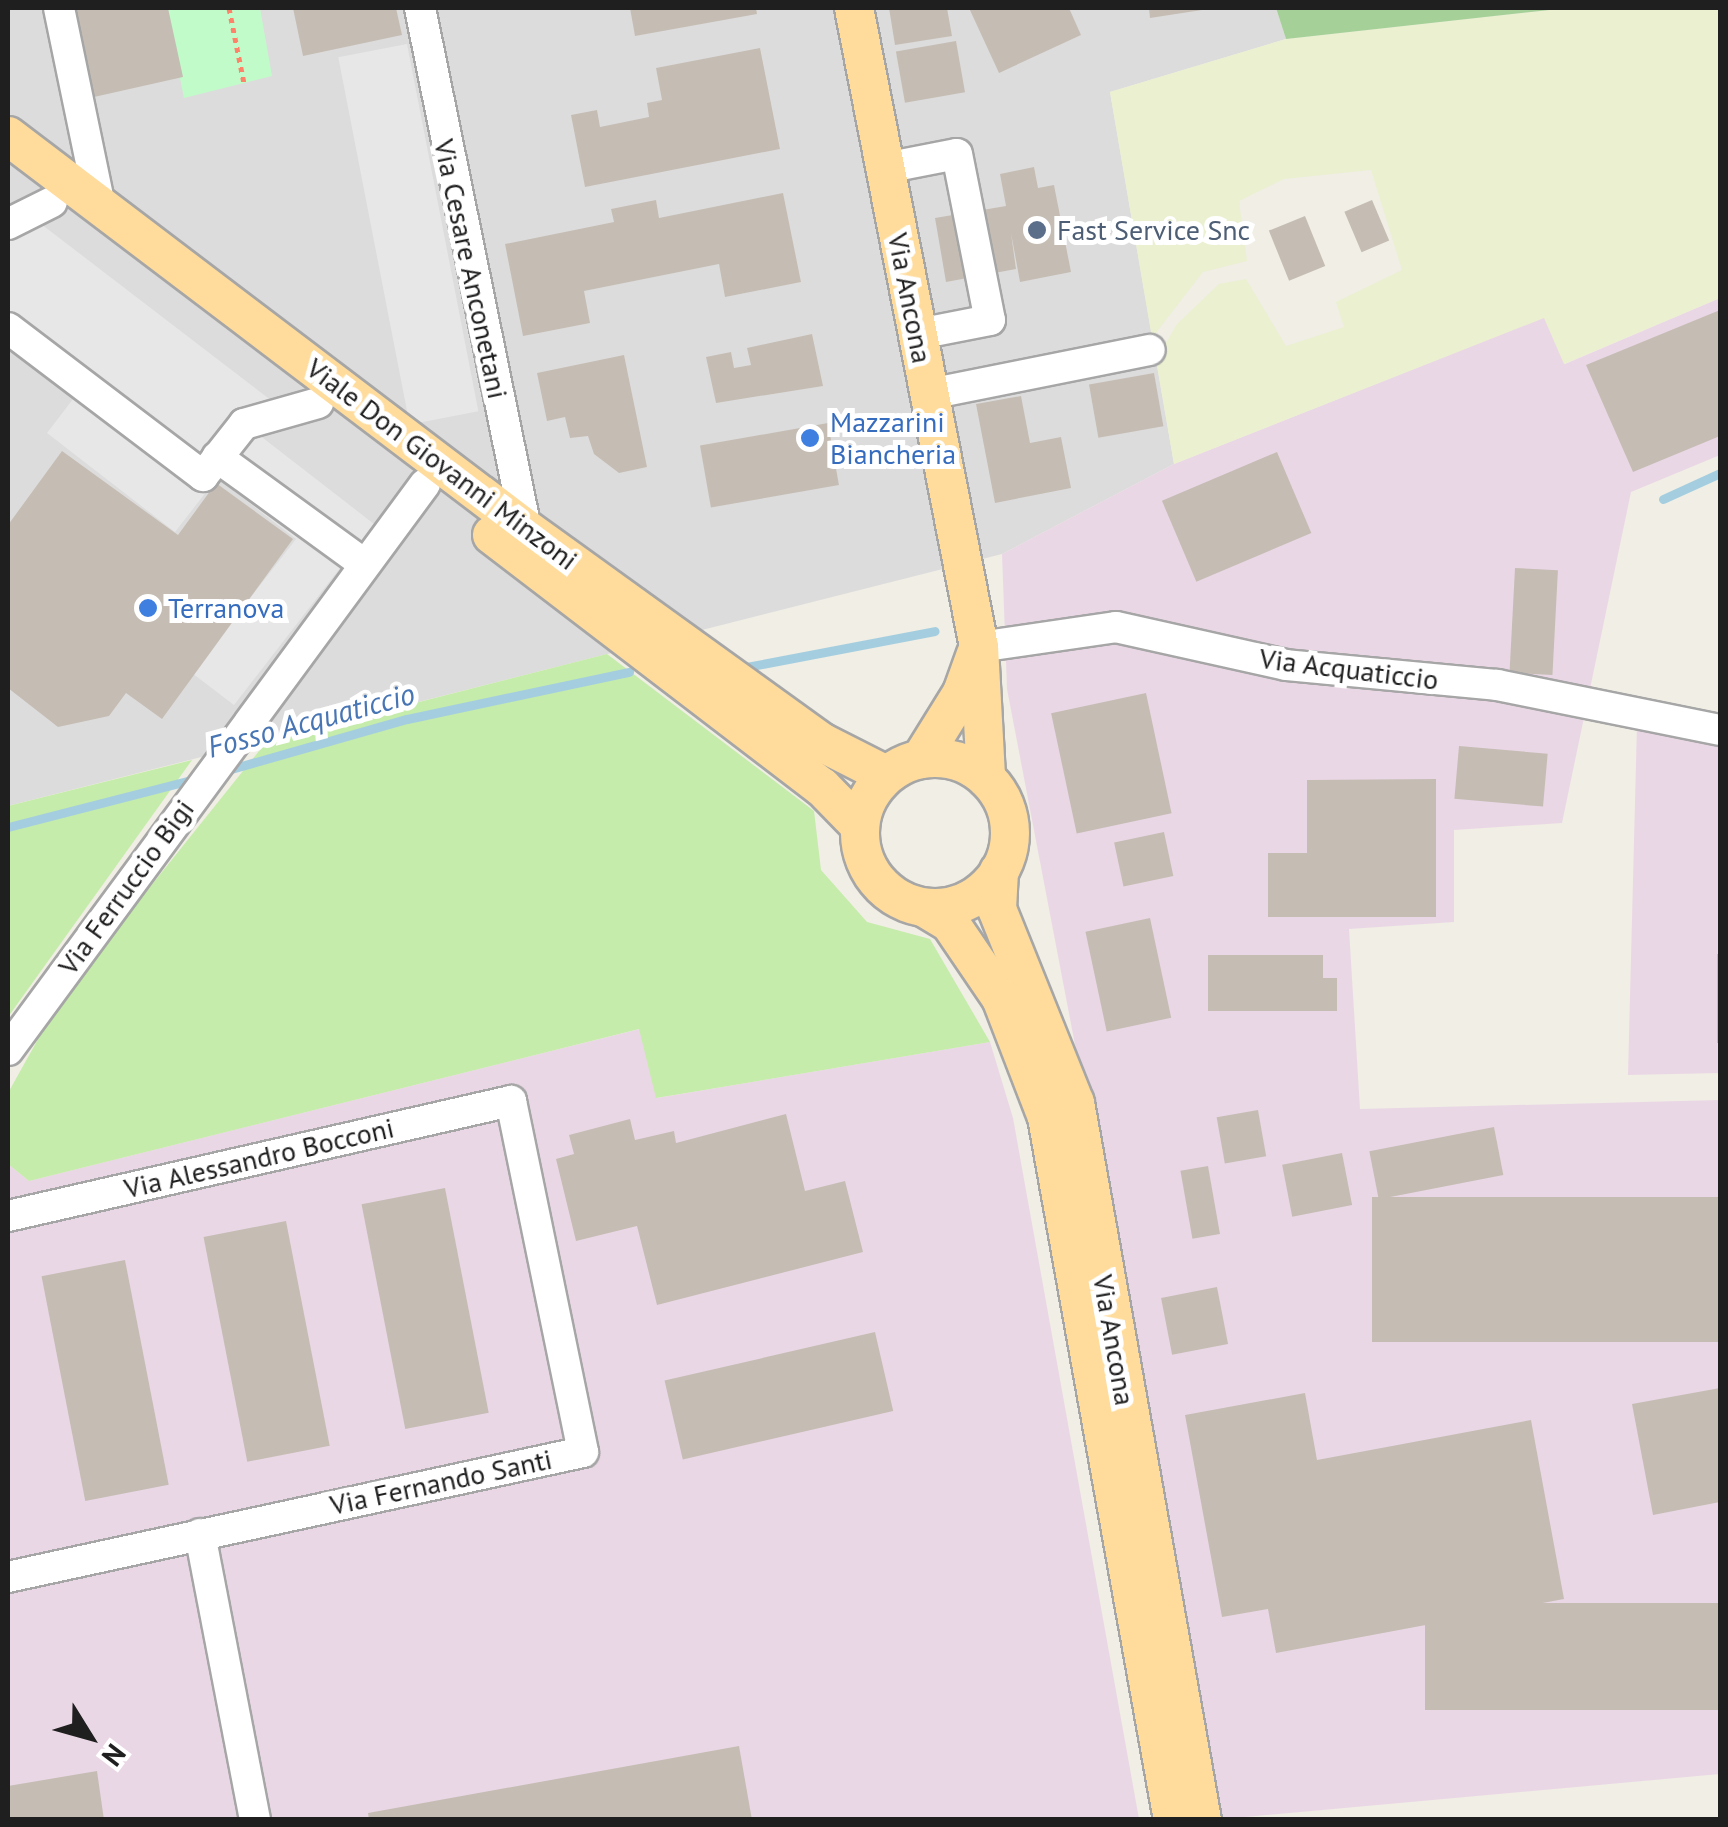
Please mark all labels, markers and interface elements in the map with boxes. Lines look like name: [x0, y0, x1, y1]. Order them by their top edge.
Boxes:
street label: Via Cesare Anconetani: [427, 136, 515, 402]
place label: Fast Service Snc: [1057, 213, 1250, 247]
marker: Fast Service Snc: [1026, 219, 1048, 241]
street label: Via Ancona: [881, 230, 939, 366]
street label: Viale Don Giovanni Minzoni: [300, 351, 584, 577]
place label: Mazzarini Biancheria: [830, 405, 956, 471]
marker: Mazzarini Biancheria: [799, 427, 821, 449]
place label: Terranova: [168, 591, 284, 625]
marker: Terranova: [137, 597, 159, 619]
street label: Via Acquaticcio: [1257, 641, 1441, 697]
water label: Fosso Acquaticcio: [203, 675, 419, 765]
street label: Via Ferruccio Bigi: [51, 793, 201, 981]
street label: Via Alessandro Bocconi: [120, 1111, 398, 1205]
street label: Via Ancona: [1086, 1272, 1142, 1408]
street label: Via Fernando Santi: [327, 1442, 555, 1522]
north arrow: [40, 1687, 140, 1787]
text: N: [94, 1737, 135, 1774]

